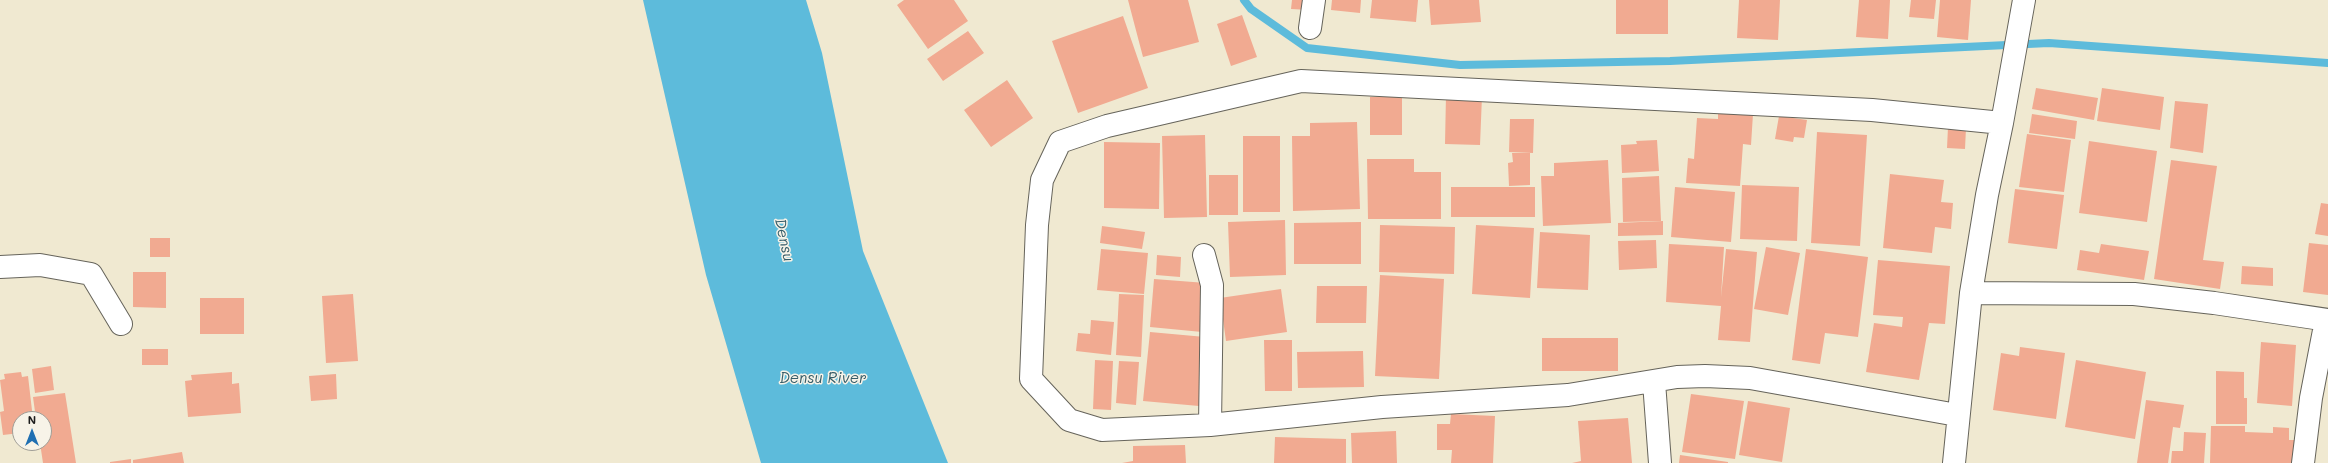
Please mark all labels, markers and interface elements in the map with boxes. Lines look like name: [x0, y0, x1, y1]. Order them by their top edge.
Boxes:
water label: Densu: [771, 217, 797, 263]
water label: Densu River: [779, 369, 867, 387]
north arrow: [12, 411, 52, 451]
text: N: [28, 412, 36, 427]

